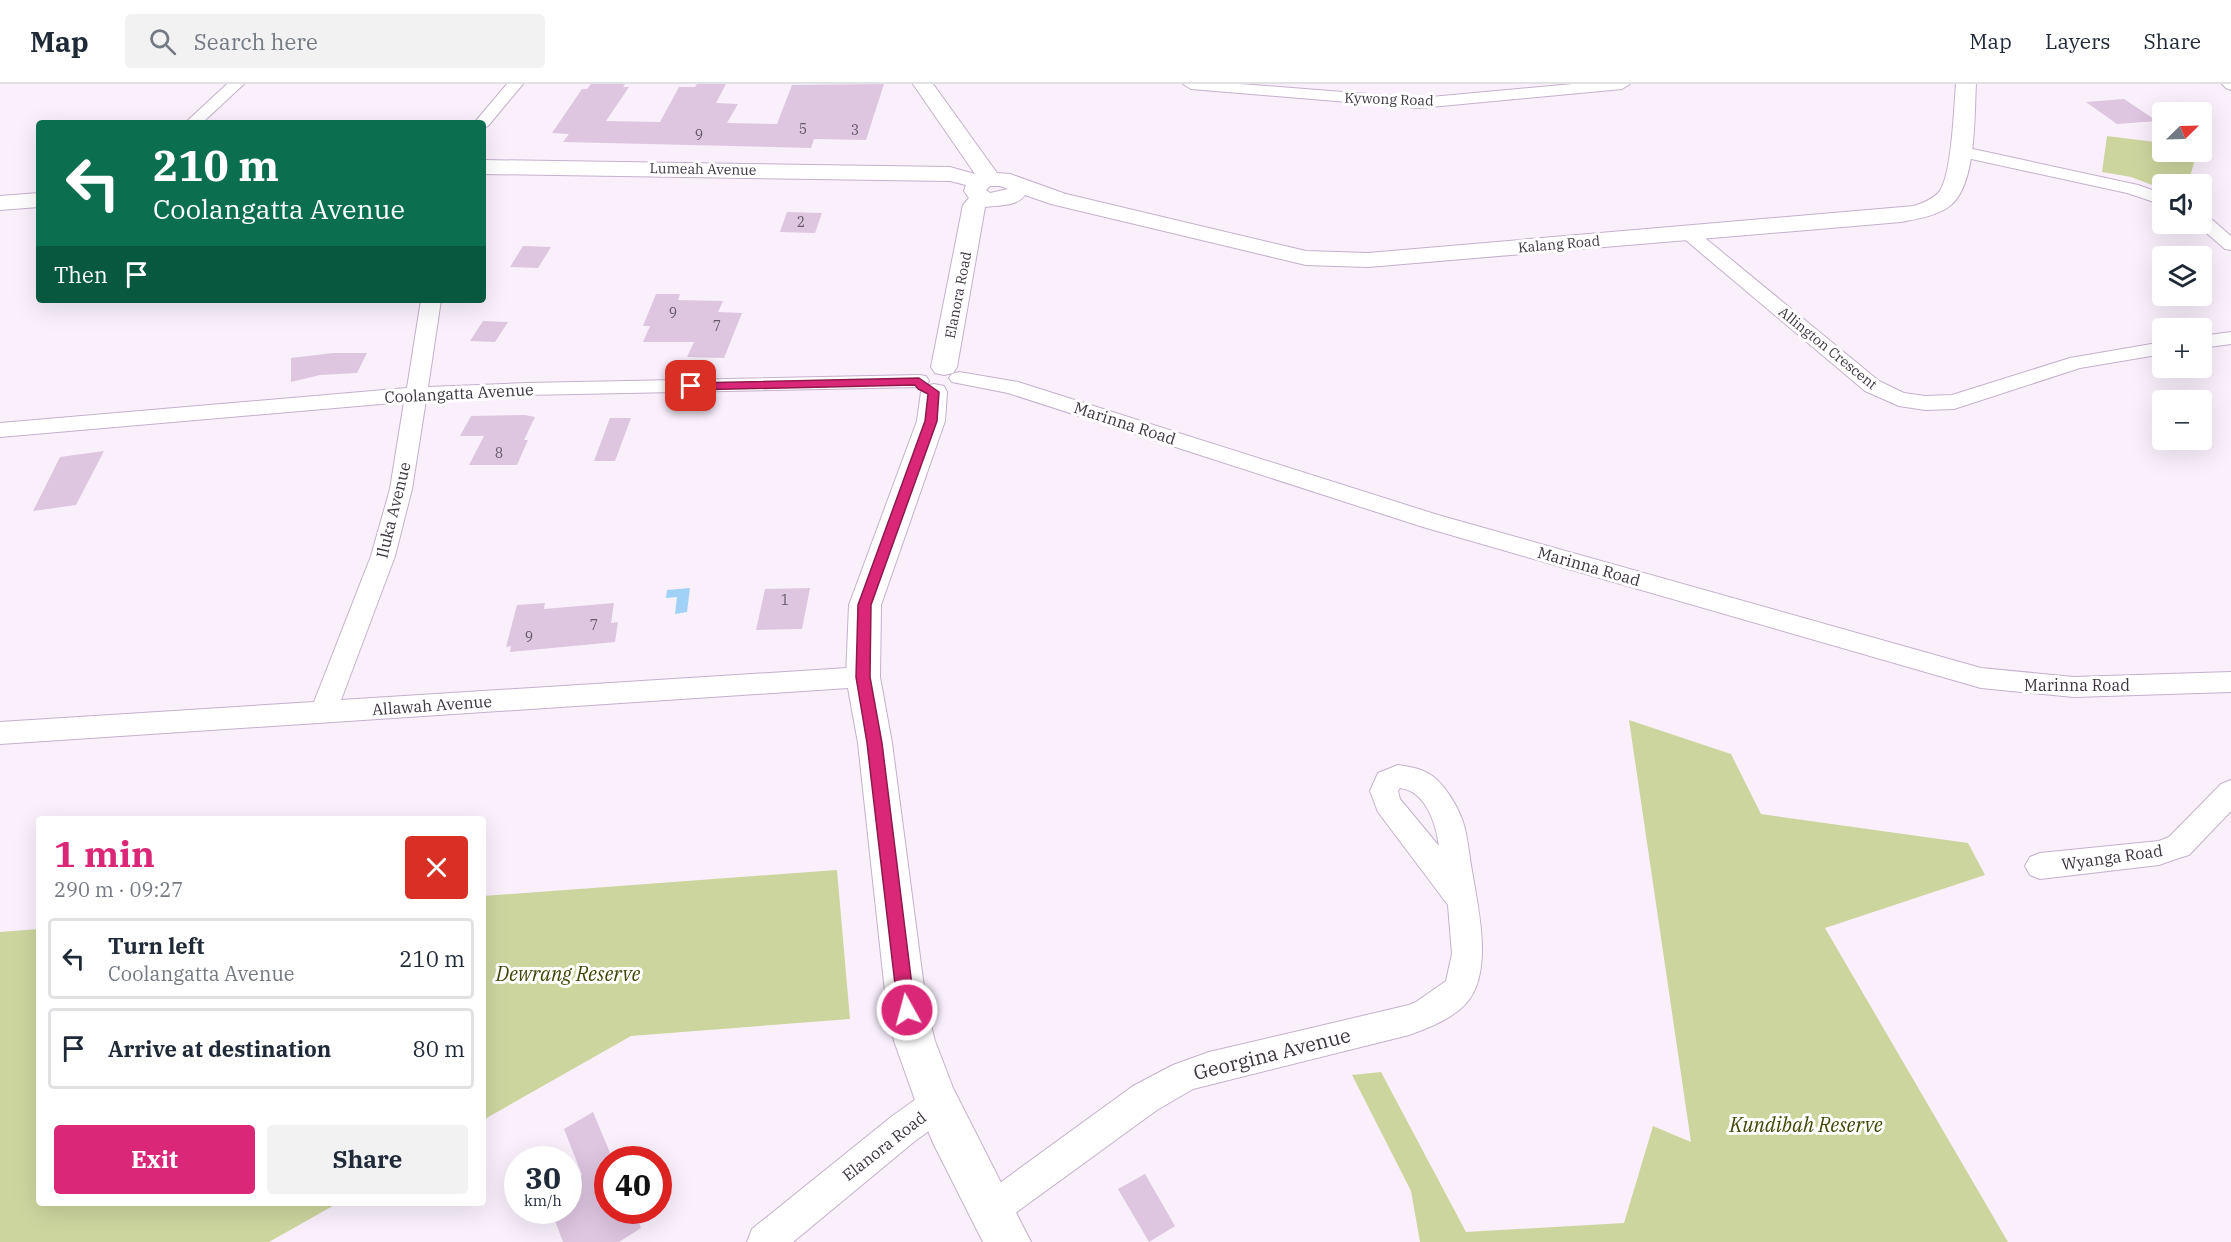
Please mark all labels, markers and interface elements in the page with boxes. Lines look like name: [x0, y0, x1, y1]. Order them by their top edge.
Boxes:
search box: [125, 14, 545, 68]
text: Map: [30, 23, 89, 60]
icon: search: [146, 25, 179, 58]
text: Search here: [194, 27, 318, 56]
text: Map: [1969, 27, 2012, 55]
text: Layers: [2045, 27, 2111, 55]
text: Share: [2144, 27, 2201, 55]
street label: Kywong Road: [1344, 88, 1434, 110]
north arrow: [2152, 102, 2212, 162]
map controls: [2152, 102, 2212, 450]
house number: 5: [799, 120, 807, 138]
house number: 3: [851, 121, 859, 139]
house number: 9: [695, 126, 703, 144]
text: 210 m: [153, 138, 279, 193]
icon: left: [54, 144, 132, 222]
street label: Lumeah Avenue: [650, 159, 756, 179]
button: sound: [2152, 174, 2212, 234]
text: Coolangatta Avenue: [153, 191, 405, 226]
house number: 2: [797, 213, 805, 231]
street label: Kalang Road: [1517, 231, 1601, 257]
button: layers: [2152, 246, 2212, 306]
street label: Elanora Road: [941, 250, 975, 340]
icon: arrive: [120, 258, 153, 291]
text: Then: [54, 260, 108, 289]
street label: Allington Crescent: [1775, 303, 1881, 393]
house number: 9: [669, 304, 677, 322]
house number: 7: [713, 317, 721, 335]
button: +: [2152, 318, 2212, 378]
pin: [665, 360, 716, 411]
icon: arrive: [674, 369, 707, 402]
street label: Coolangatta Avenue: [384, 379, 534, 407]
button: −: [2152, 390, 2212, 450]
street label: Marinna Road: [1072, 397, 1179, 449]
house number: 8: [495, 444, 503, 462]
street label: Iluka Avenue: [371, 460, 415, 560]
street label: Marinna Road: [1535, 542, 1643, 590]
house number: 1: [781, 591, 789, 609]
house number: 7: [590, 616, 598, 634]
house number: 9: [525, 628, 533, 646]
street label: Marinna Road: [2024, 675, 2130, 695]
street label: Allawah Avenue: [371, 691, 493, 719]
text: 1 min: [54, 830, 155, 877]
button: close: [405, 836, 468, 899]
street label: Wyanga Road: [2060, 840, 2164, 874]
text: 290 m · 09:27: [54, 876, 183, 903]
text: Turn left: [108, 931, 204, 960]
icon: left: [57, 942, 90, 975]
text: 210 m: [399, 944, 465, 973]
text: Coolangatta Avenue: [108, 960, 295, 987]
park label: Dewrang Reserve: [495, 960, 640, 987]
position arrow: [875, 978, 939, 1042]
street label: Georgina Avenue: [1190, 1021, 1353, 1086]
icon: arrive: [57, 1032, 90, 1065]
text: Arrive at destination: [108, 1034, 331, 1063]
text: 80 m: [413, 1034, 465, 1063]
street label: Elanora Road: [838, 1107, 930, 1185]
park label: Kundibah Reserve: [1728, 1111, 1883, 1138]
button: Exit: [54, 1125, 255, 1194]
button: Share: [267, 1125, 468, 1194]
speed limit sign: 40: [594, 1146, 672, 1224]
text: 30: [525, 1158, 561, 1197]
text: km/h: [524, 1191, 562, 1210]

